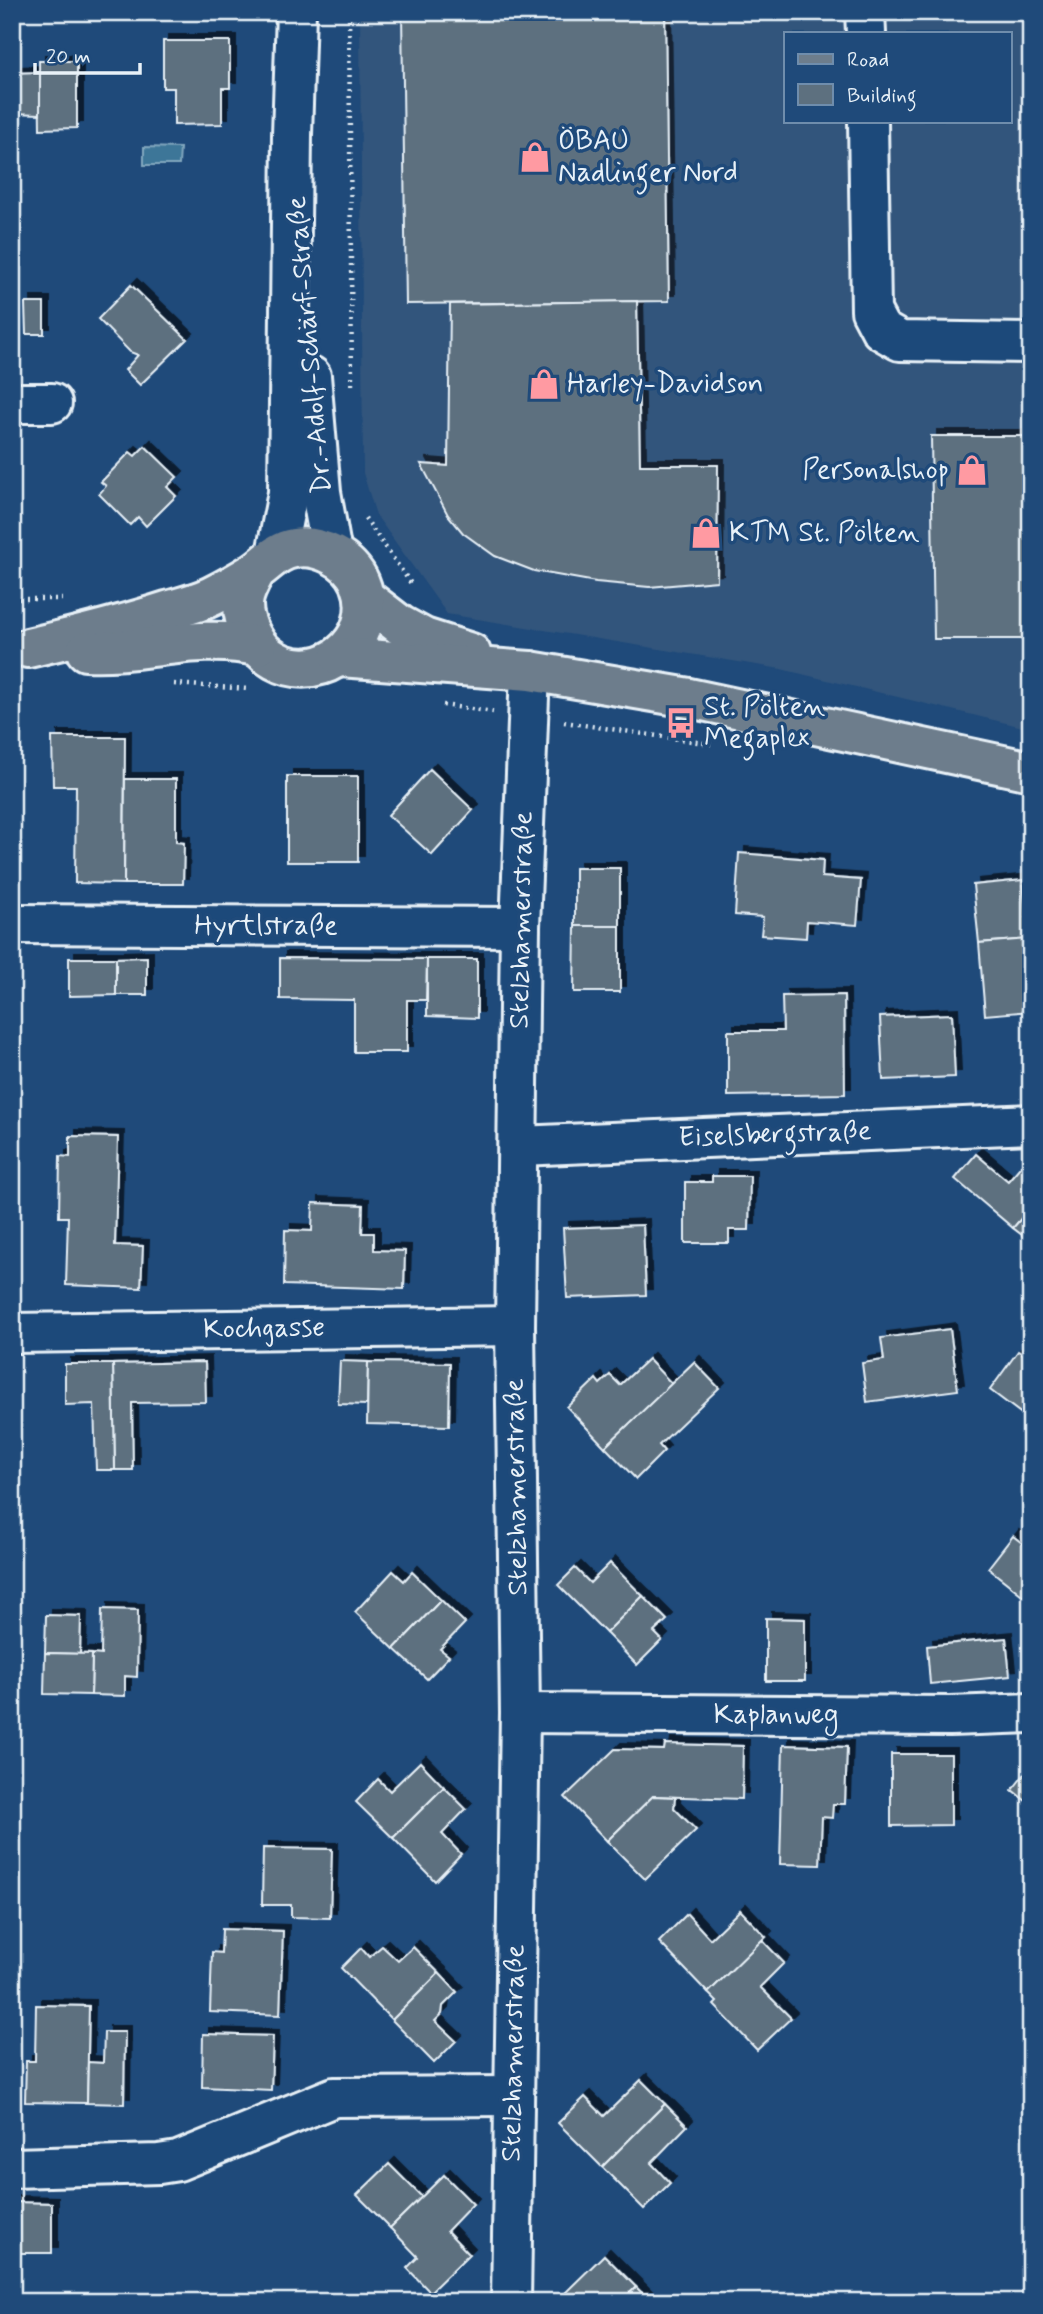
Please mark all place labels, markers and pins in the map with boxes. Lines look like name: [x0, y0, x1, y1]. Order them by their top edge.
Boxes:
place label: ÖBAU Nadlinger Nord: [558, 123, 738, 195]
shop icon: ÖBAU Nadlinger Nord: [518, 140, 552, 174]
place label: Harley-Davidson: [567, 366, 763, 403]
shop icon: Harley-Davidson: [527, 367, 561, 401]
place label: Personalshop: [803, 452, 949, 489]
shop icon: Personalshop: [955, 453, 989, 487]
place label: KTM St. Pölten: [729, 515, 919, 552]
shop icon: KTM St. Pölten: [689, 516, 723, 550]
place label: St. Pölten Megaplex: [704, 689, 825, 761]
bus stop icon: St. Pölten Megaplex: [664, 706, 698, 740]

